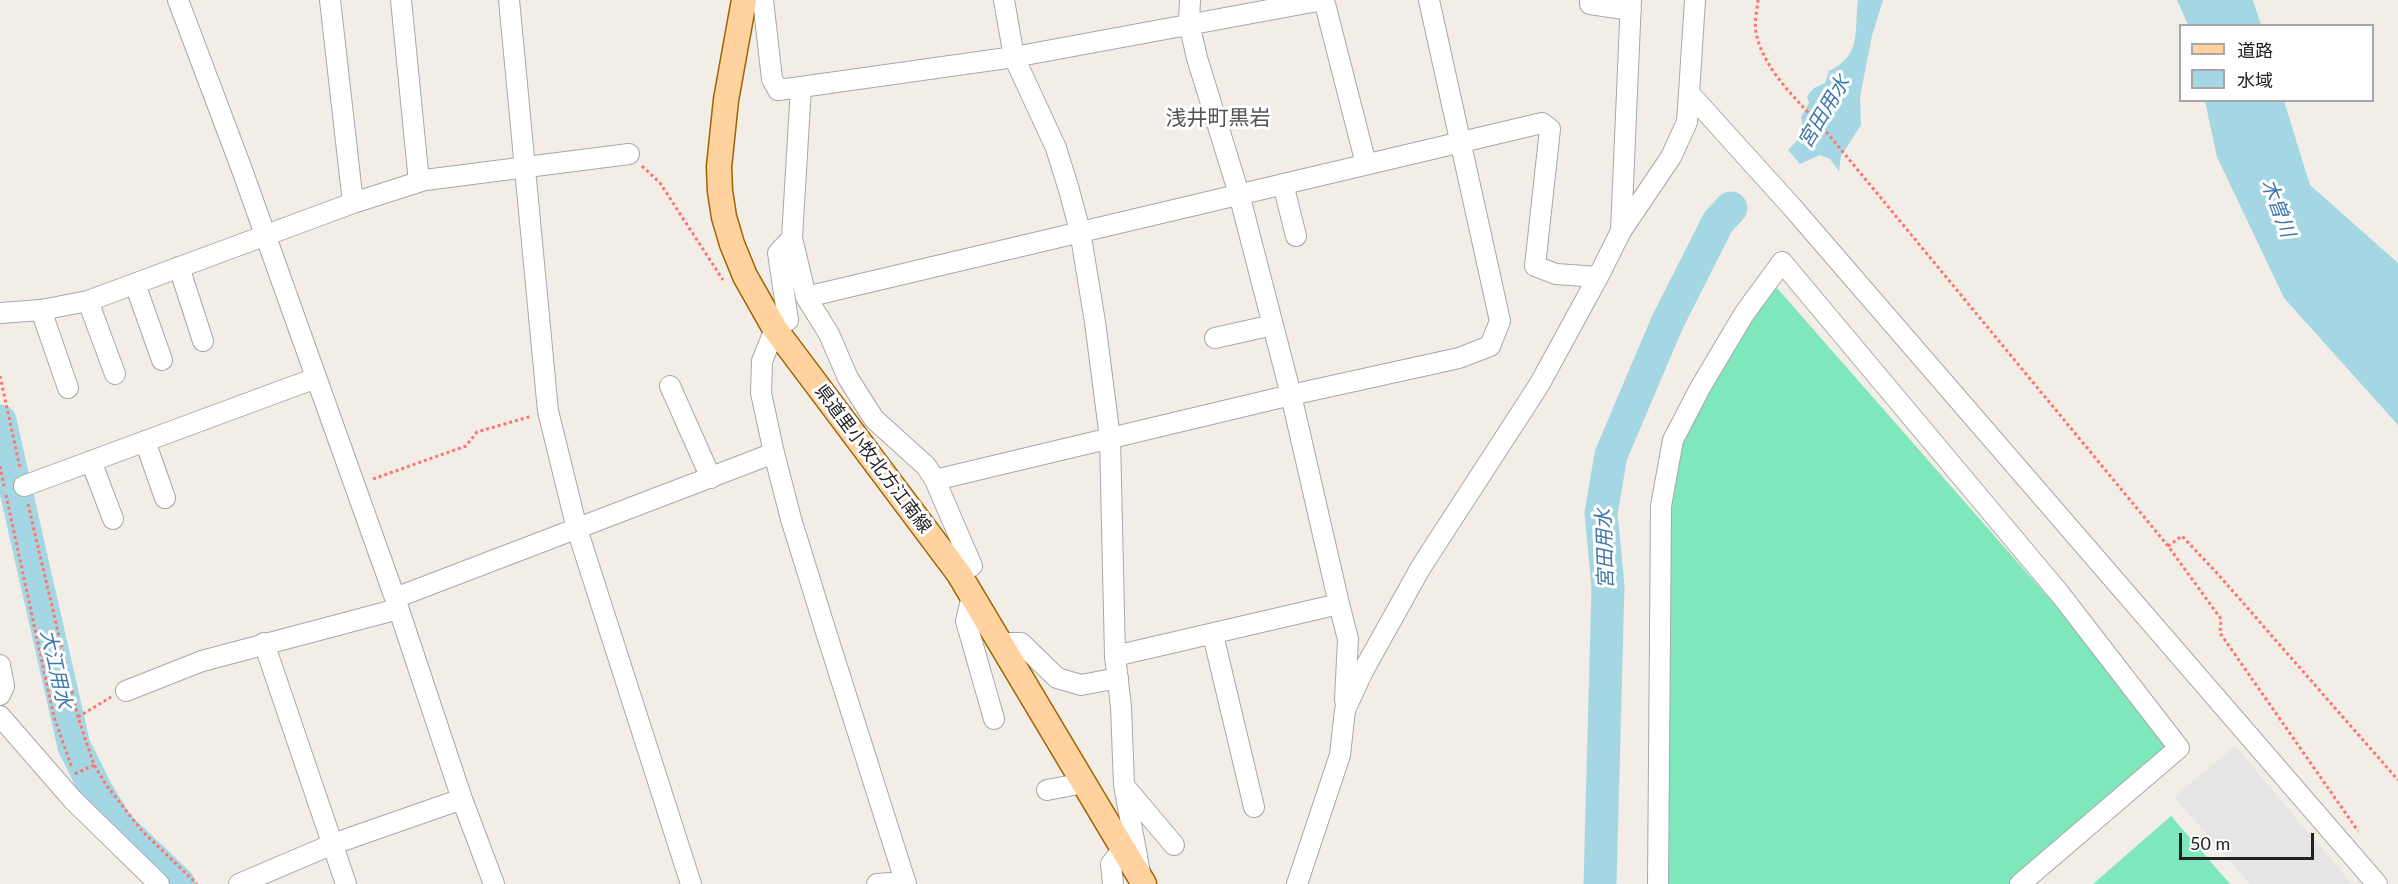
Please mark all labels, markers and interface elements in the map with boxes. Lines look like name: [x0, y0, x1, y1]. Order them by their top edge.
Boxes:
legend: [2179, 24, 2374, 102]
text: 道路: [2237, 39, 2273, 61]
text: 水域: [2237, 69, 2273, 91]
water label: 宮田用水: [1793, 72, 1855, 152]
district label: 浅井町黒岩: [1166, 105, 1270, 131]
water label: 木曽川: [2256, 176, 2300, 240]
street label: 県道里小牧北方江南線: [810, 381, 936, 537]
water label: 宮田用水: [1592, 509, 1618, 589]
water label: 大江用水: [35, 627, 77, 711]
scale bar: [2182, 821, 2317, 859]
text: 50 m: [2190, 832, 2230, 854]

